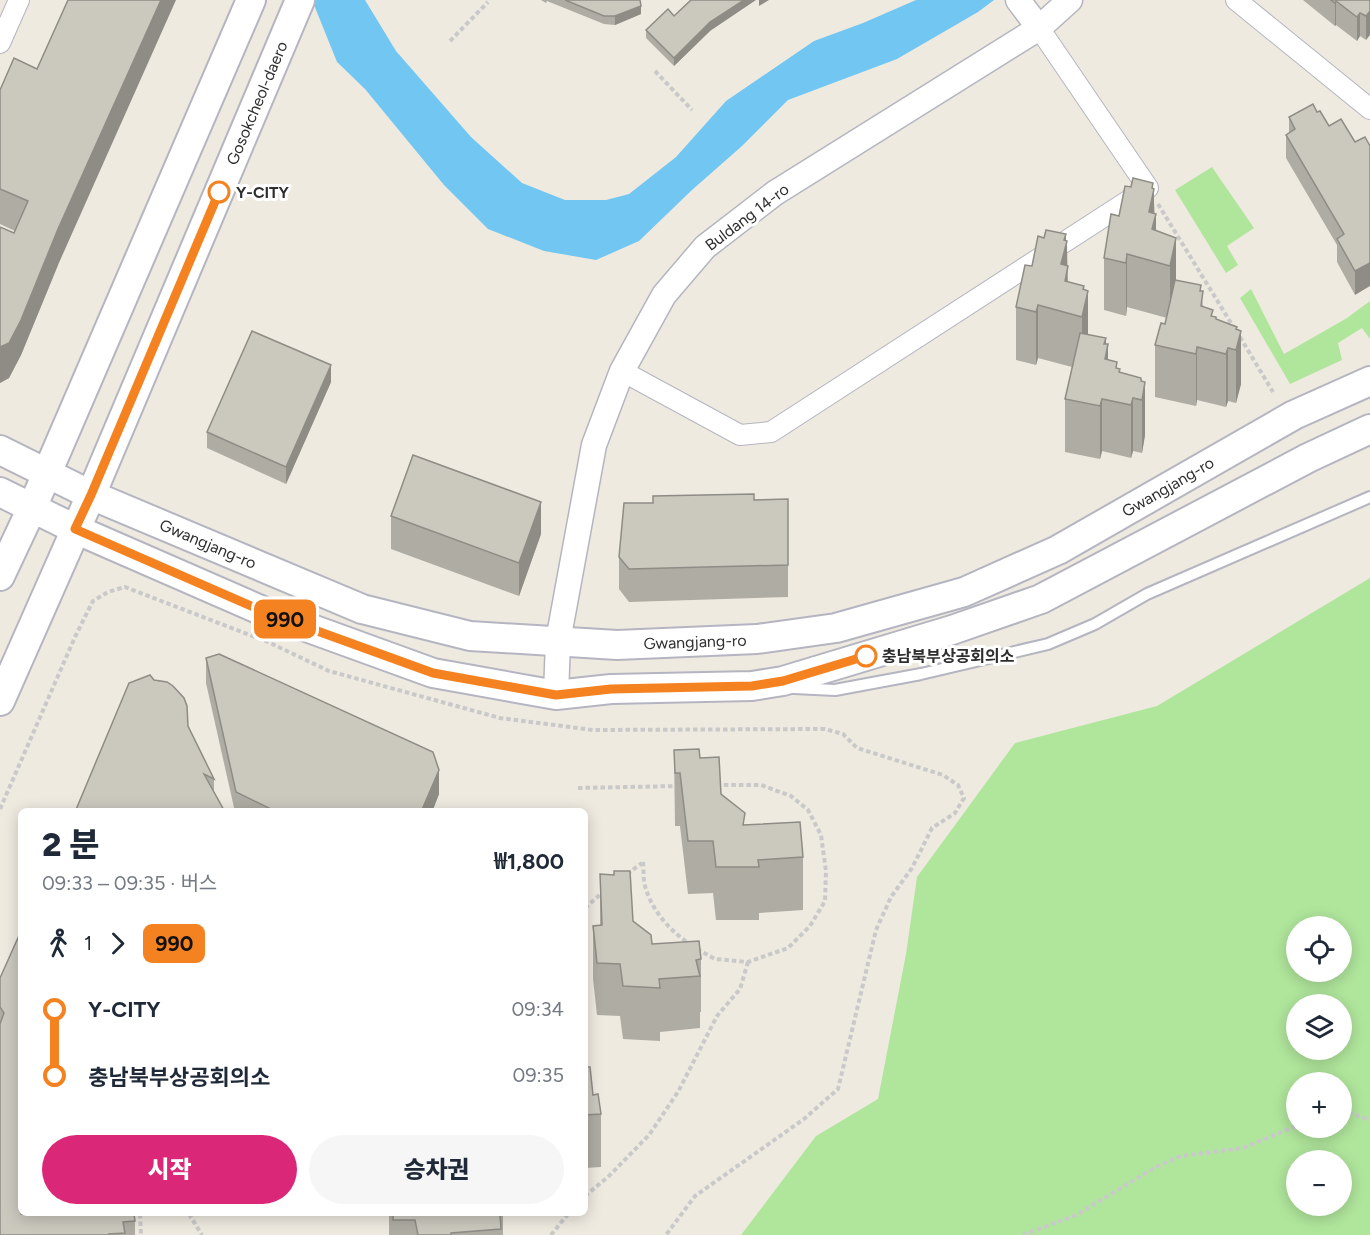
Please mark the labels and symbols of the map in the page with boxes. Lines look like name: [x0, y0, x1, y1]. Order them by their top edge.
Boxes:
street label: Gosokcheol-daero: [222, 38, 292, 168]
street label: Buldang 14-ro: [701, 179, 793, 255]
marker: Y-CITY: [208, 181, 230, 203]
place label: Y-CITY: [236, 183, 289, 202]
street label: Gwangjang-ro: [1119, 453, 1217, 521]
street label: Gwangjang-ro: [157, 515, 259, 573]
line badge: 990: [250, 600, 320, 638]
street label: Gwangjang-ro: [643, 631, 747, 653]
marker: 충남북부상공회의소: [855, 645, 877, 667]
place label: 충남북부상공회의소: [882, 647, 1015, 666]

